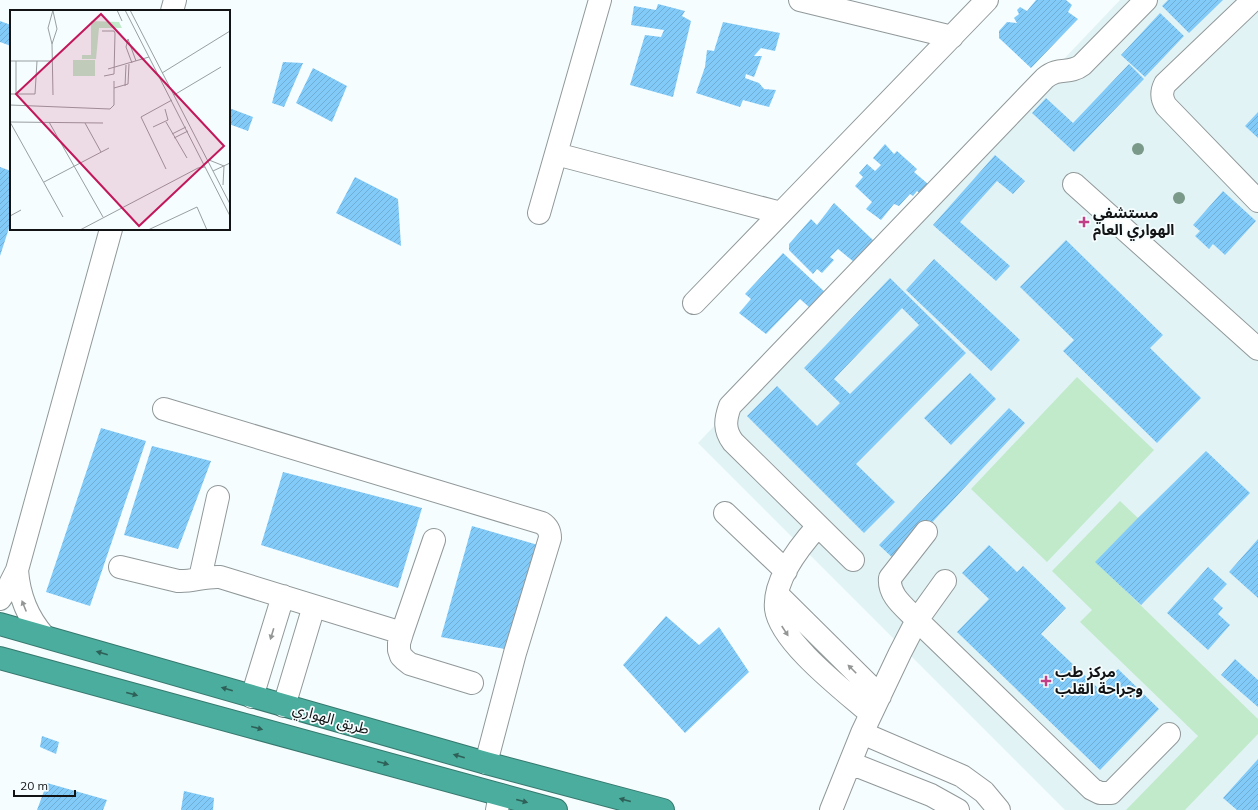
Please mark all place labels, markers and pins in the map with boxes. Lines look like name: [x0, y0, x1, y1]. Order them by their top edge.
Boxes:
place label: مستشفي الهواري العام: [1093, 203, 1174, 241]
marker: مستشفي الهواري العام: [1078, 216, 1090, 228]
place label: مركز طب وجراحة القلب: [1055, 662, 1143, 698]
marker: مركز طب وجراحة القلب: [1040, 675, 1052, 687]

